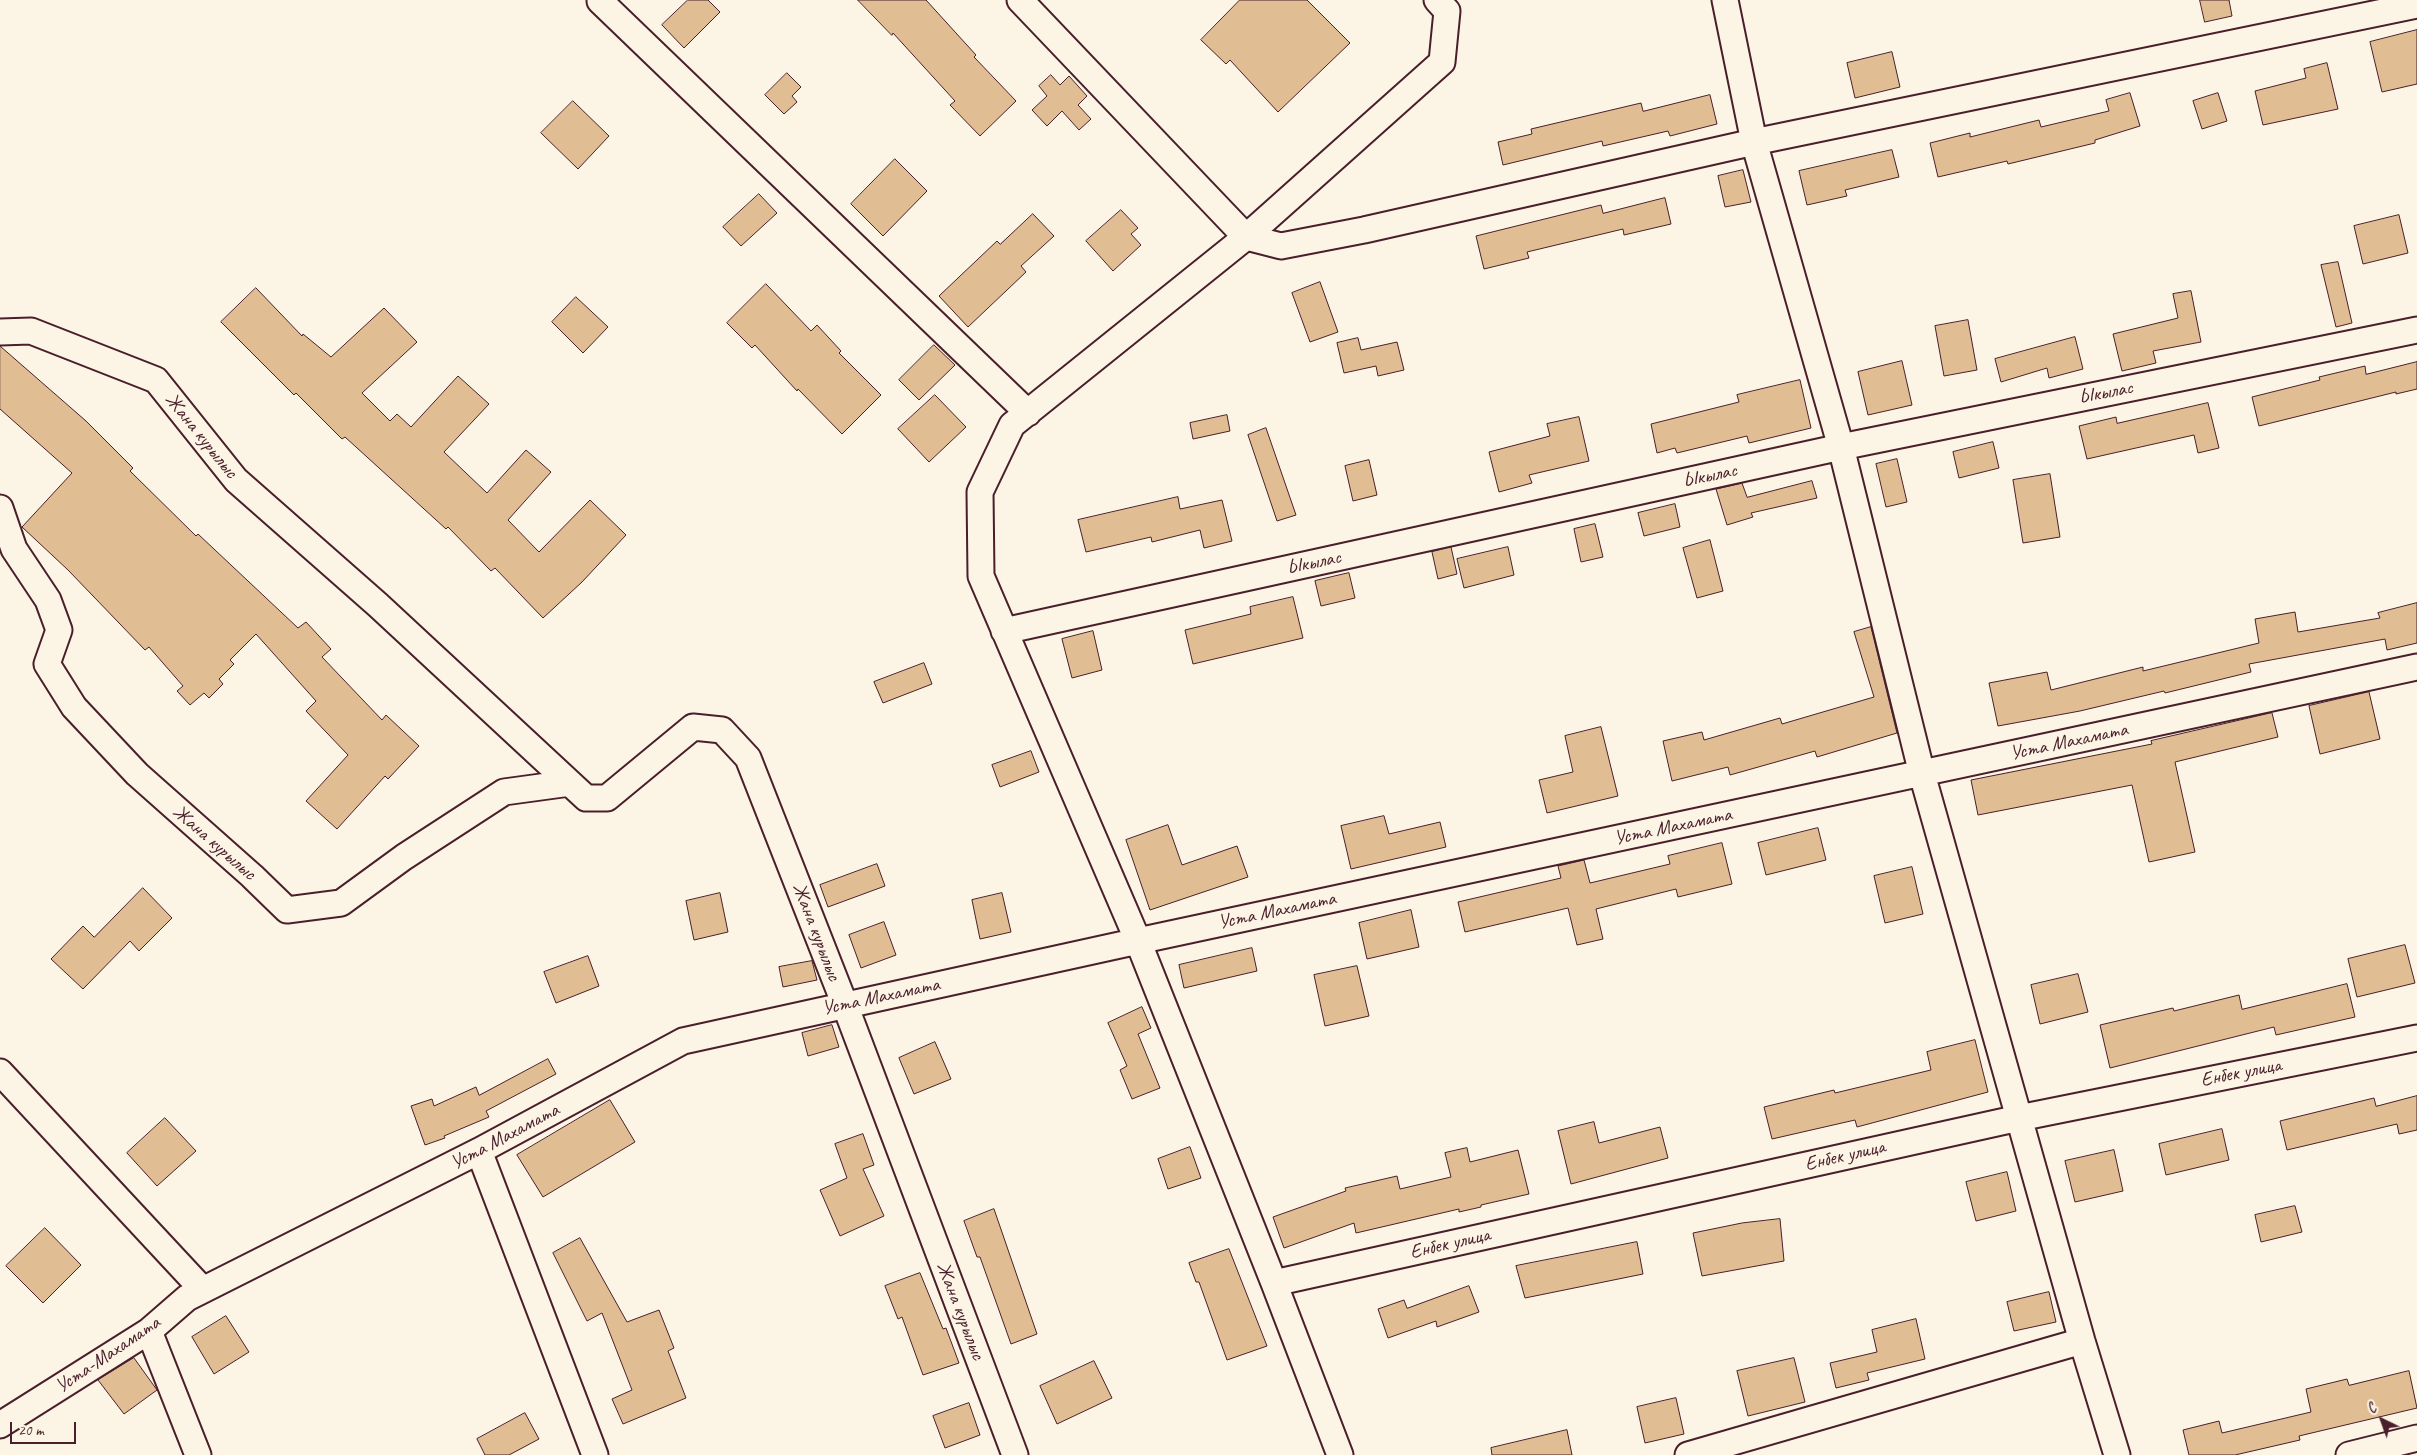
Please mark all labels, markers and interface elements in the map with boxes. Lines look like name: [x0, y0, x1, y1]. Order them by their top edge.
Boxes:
street label: Ыкылас: [2077, 376, 2135, 410]
street label: Жана курылыс: [159, 388, 243, 484]
street label: Ыкылас: [1681, 459, 1739, 493]
street label: Ыкылас: [1285, 546, 1343, 580]
street label: Уста Махамата: [2008, 718, 2130, 766]
street label: Жана курылыс: [167, 800, 261, 886]
street label: Уста Махамата: [1612, 803, 1734, 851]
street label: Жана курылыс: [786, 880, 846, 984]
street label: Уста Махамата: [1216, 887, 1338, 935]
street label: Уста Махамата: [820, 973, 942, 1021]
street label: Енбек улица: [2199, 1053, 2283, 1093]
street label: Уста Махамата: [447, 1098, 563, 1176]
street label: Енбек улица: [1803, 1135, 1887, 1177]
street label: Енбек улица: [1408, 1223, 1492, 1265]
street label: Жана курылыс: [930, 1259, 990, 1363]
street label: Уста-Махамата: [51, 1311, 165, 1399]
north arrow: [2357, 1395, 2407, 1445]
text: С: [2363, 1400, 2380, 1417]
scale bar: [12, 1412, 79, 1444]
text: 20 m: [18, 1421, 44, 1440]

